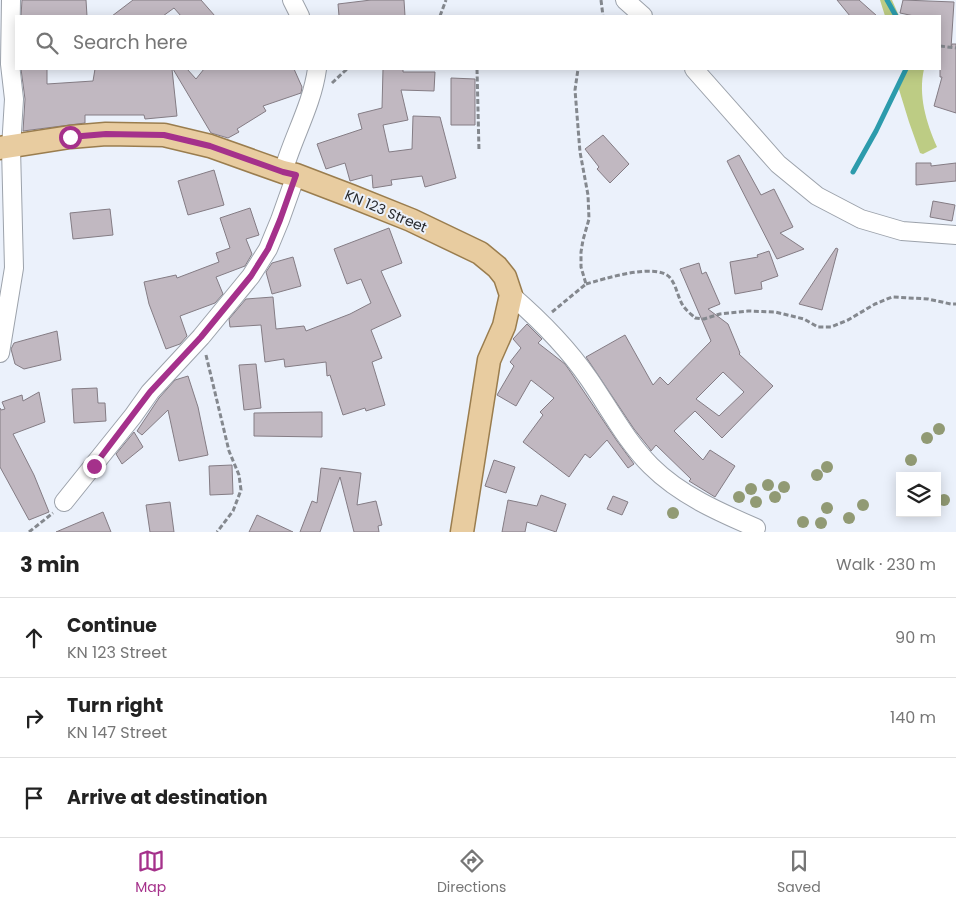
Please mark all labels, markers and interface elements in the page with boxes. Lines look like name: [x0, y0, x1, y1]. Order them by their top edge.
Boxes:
search box: [15, 15, 941, 70]
icon: search: [33, 29, 61, 57]
text: Search here: [73, 29, 187, 56]
route start: [59, 126, 82, 149]
street label: KN 123 Street: [342, 185, 430, 237]
route end: [83, 455, 106, 478]
map controls: [896, 472, 941, 517]
button: layers: [896, 472, 941, 517]
text: 3 min: [20, 550, 80, 579]
text: Walk · 230 m: [836, 553, 936, 576]
text: Continue: [67, 612, 157, 639]
icon: ahead: [20, 624, 48, 652]
text: 90 m: [895, 626, 936, 649]
text: KN 123 Street: [67, 641, 167, 664]
text: Turn right: [67, 692, 163, 719]
icon: right: [20, 704, 48, 732]
text: 140 m: [890, 706, 936, 729]
text: KN 147 Street: [67, 721, 167, 744]
icon: arrive: [20, 784, 48, 812]
text: Arrive at destination: [67, 784, 268, 811]
tab: Map: [135, 847, 166, 898]
tab: Directions: [437, 847, 506, 898]
tab: Saved: [777, 847, 821, 898]

